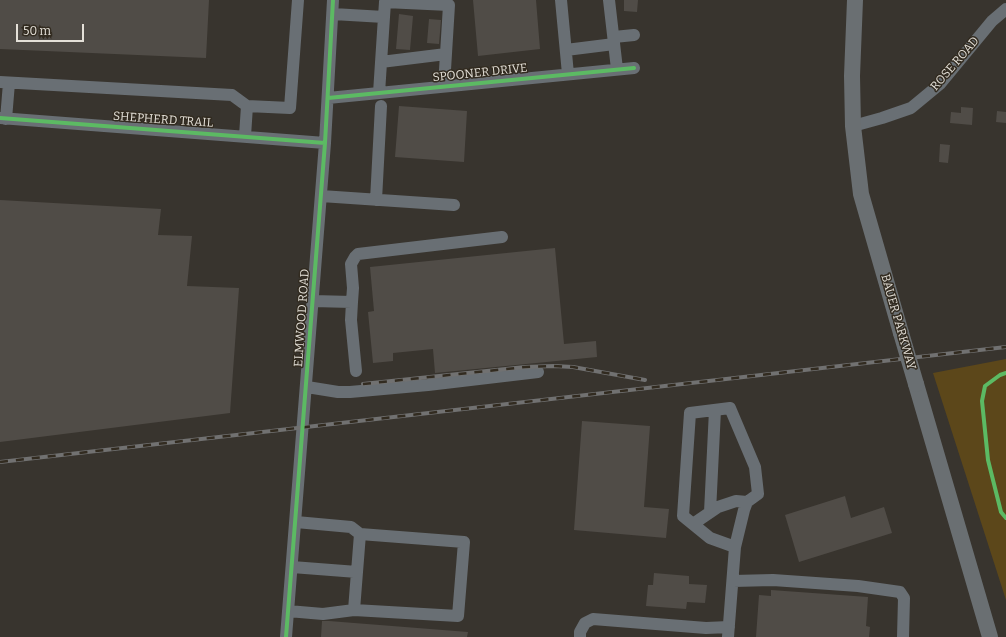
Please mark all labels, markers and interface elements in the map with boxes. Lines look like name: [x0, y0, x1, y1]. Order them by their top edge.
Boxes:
scale bar: [18, 16, 86, 42]
text: 50 m: [23, 24, 51, 38]
street label: ROSE ROAD: [928, 34, 982, 94]
street label: SPOONER DRIVE: [432, 61, 528, 85]
street label: SHEPHERD TRAIL: [112, 109, 214, 131]
street label: ELMWOOD ROAD: [291, 269, 313, 367]
street label: BAUER PARKWAY: [877, 273, 919, 371]

